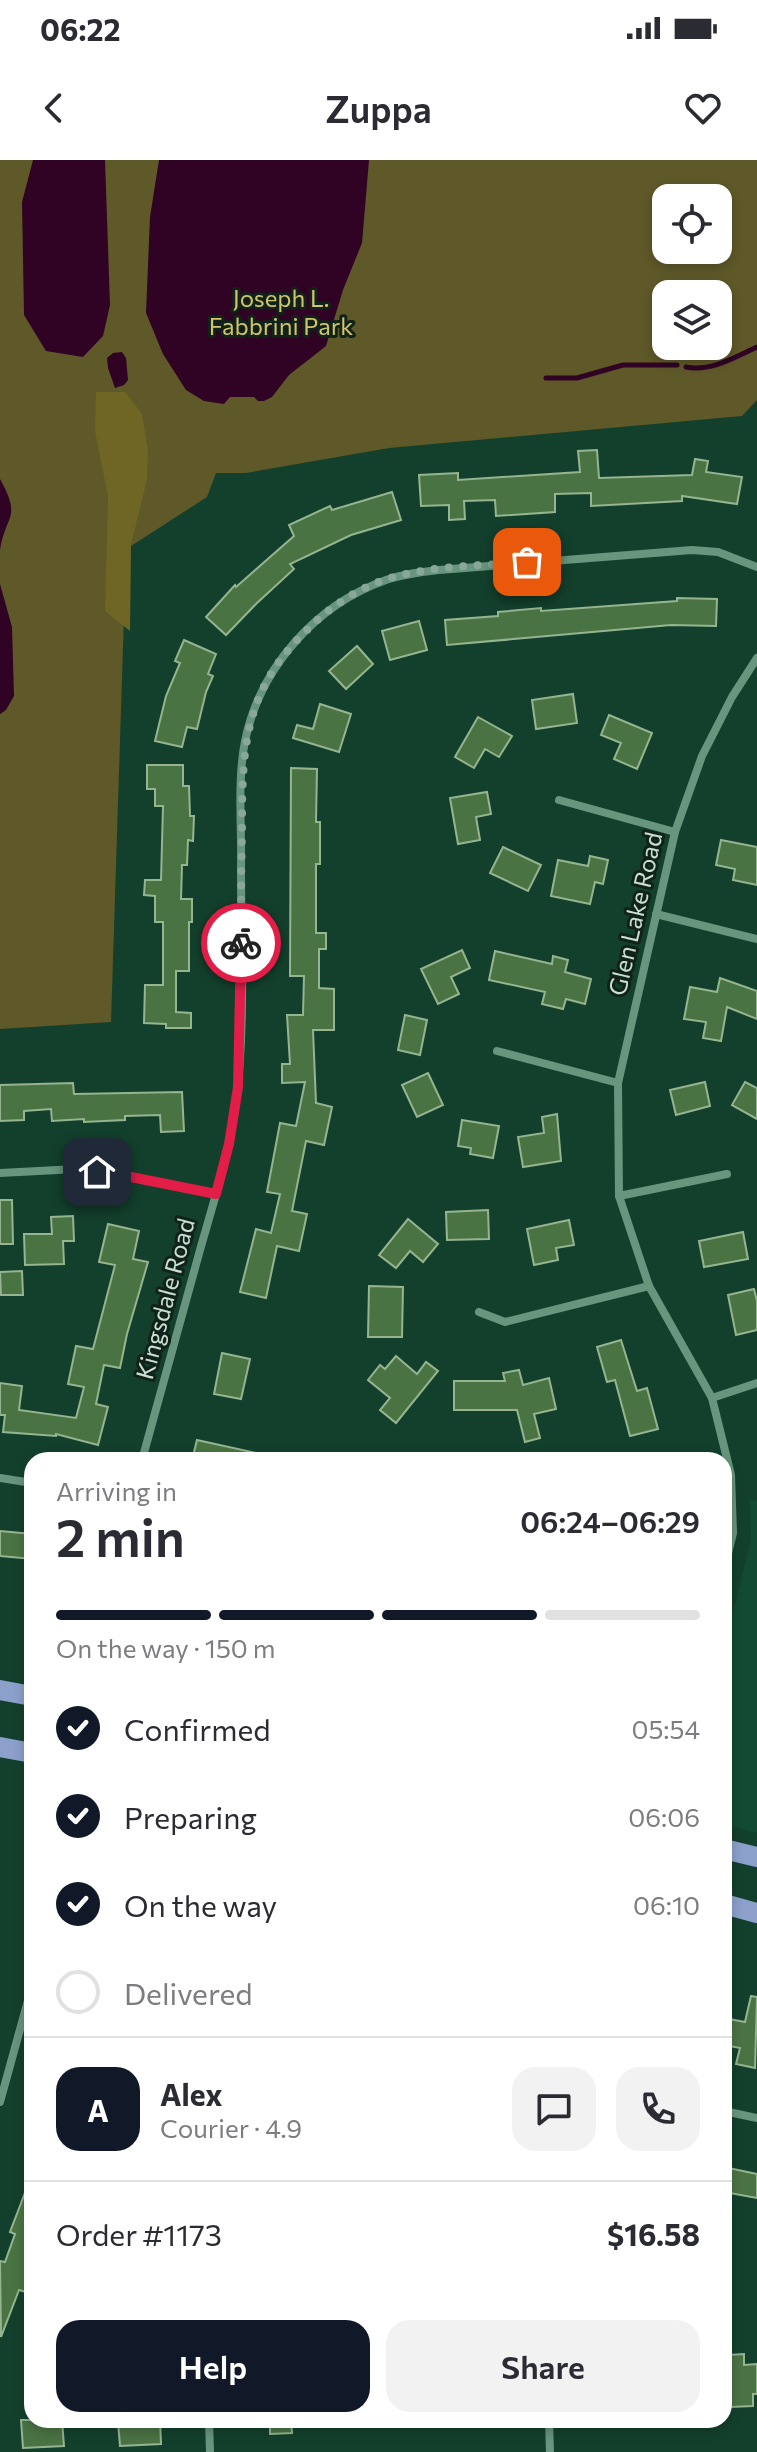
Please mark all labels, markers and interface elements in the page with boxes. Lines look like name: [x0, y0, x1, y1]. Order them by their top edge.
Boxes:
text: 06:22: [40, 10, 121, 47]
icon: back: [32, 86, 76, 130]
text: Zuppa: [325, 86, 432, 130]
icon: heart: [681, 86, 725, 130]
map controls: [652, 184, 732, 360]
button: locate: [652, 184, 732, 264]
button: layers: [652, 280, 732, 360]
park label: Joseph L. Fabbrini Park: [209, 283, 353, 340]
pin: [493, 528, 561, 596]
icon: bag: [505, 540, 549, 584]
street label: Glen Lake Road: [602, 829, 667, 998]
courier: [201, 903, 281, 983]
icon: bike: [219, 921, 263, 965]
pin: [63, 1138, 131, 1206]
icon: home: [75, 1150, 119, 1194]
street label: Kingsdale Road: [129, 1215, 200, 1382]
text: Arriving in: [56, 1475, 177, 1506]
text: 06:24–06:29: [520, 1502, 700, 1539]
text: 2 min: [56, 1504, 185, 1568]
text: On the way · 150 m: [56, 1632, 275, 1663]
icon: check: [56, 1706, 100, 1750]
text: Confirmed: [124, 1710, 271, 1747]
text: 05:54: [631, 1713, 700, 1744]
icon: check: [56, 1794, 100, 1838]
text: Preparing: [124, 1798, 257, 1835]
text: 06:06: [628, 1801, 700, 1832]
icon: check: [56, 1882, 100, 1926]
text: On the way: [124, 1886, 277, 1923]
text: 06:10: [633, 1889, 700, 1920]
text: Delivered: [124, 1974, 253, 2011]
button: chat: [512, 2067, 596, 2151]
button: phone: [616, 2067, 700, 2151]
text: Alex: [160, 2075, 223, 2112]
text: A: [87, 2091, 109, 2128]
text: Courier · 4.9: [160, 2112, 302, 2143]
text: Order #1173: [56, 2215, 222, 2252]
text: $16.58: [607, 2215, 700, 2252]
button: Help: [56, 2320, 370, 2412]
button: Share: [386, 2320, 700, 2412]

